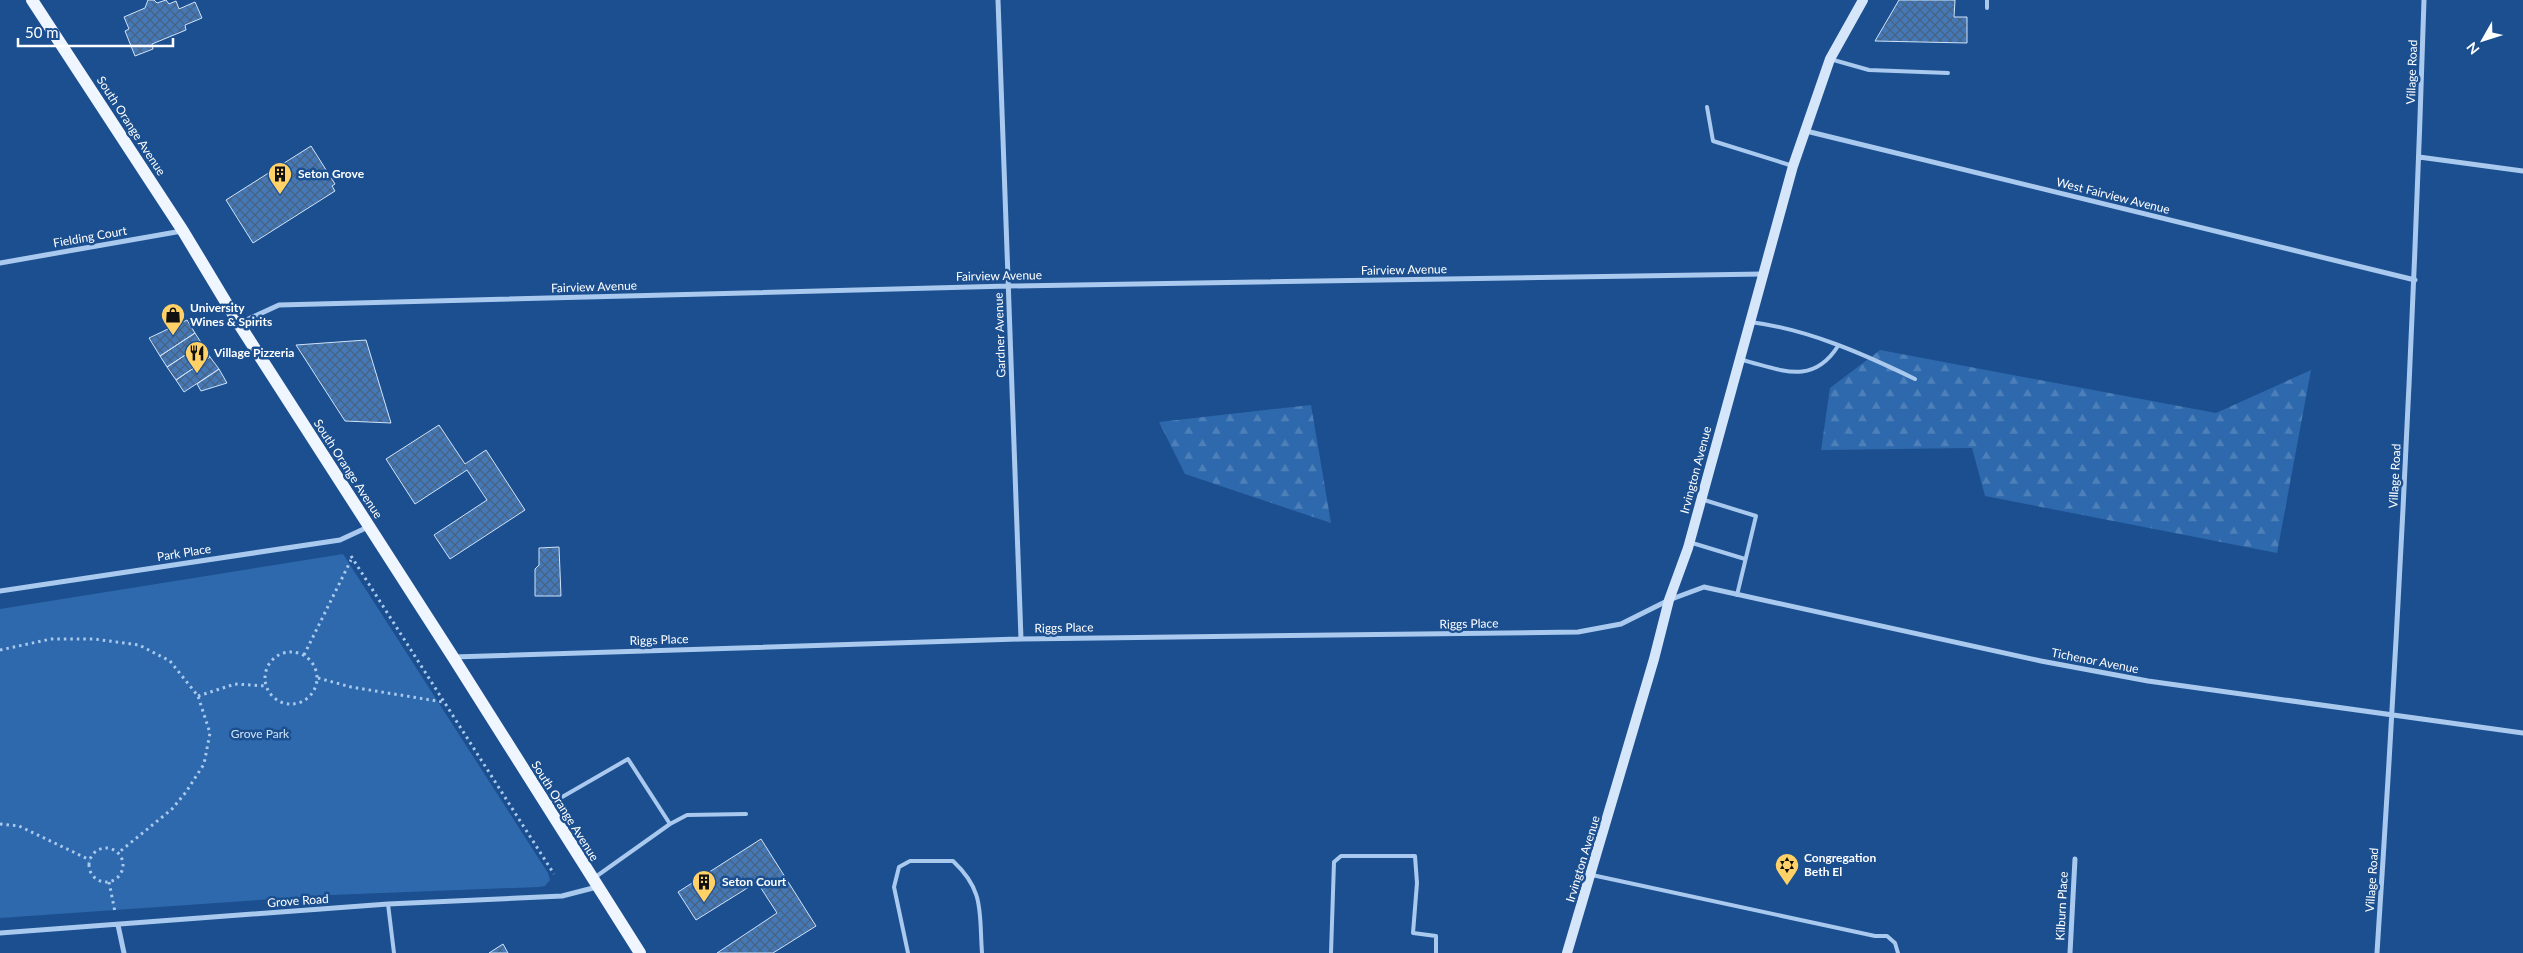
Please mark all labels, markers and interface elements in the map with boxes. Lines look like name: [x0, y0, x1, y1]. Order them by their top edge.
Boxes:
scale bar: [18, 15, 172, 47]
north arrow: [2458, 15, 2508, 65]
text: 50 m: [25, 23, 59, 41]
street label: Village Road: [2403, 39, 2420, 105]
text: N: [2463, 39, 2483, 58]
street label: South Orange Avenue: [94, 73, 169, 178]
building icon: Seton Grove: [267, 161, 293, 195]
place label: Seton Grove: [298, 166, 365, 181]
street label: West Fairview Avenue: [2055, 174, 2172, 217]
street label: Fielding Court: [52, 223, 129, 250]
street label: Fairview Avenue: [1361, 261, 1447, 278]
street label: Fairview Avenue: [956, 267, 1042, 284]
street label: Fairview Avenue: [551, 278, 637, 295]
street label: Gardner Avenue: [991, 292, 1008, 378]
place label: University Wines & Spirits: [190, 300, 272, 329]
shop icon: University Wines & Spirits: [160, 302, 186, 336]
restaurant icon: Village Pizzeria: [184, 340, 210, 374]
place label: Village Pizzeria: [213, 345, 294, 360]
street label: South Orange Avenue: [311, 416, 386, 521]
street label: Irvington Avenue: [1677, 425, 1714, 515]
street label: Village Road: [2385, 443, 2404, 509]
street label: Park Place: [156, 541, 212, 564]
street label: Riggs Place: [1439, 615, 1499, 632]
street label: Riggs Place: [1034, 619, 1094, 636]
street label: Riggs Place: [629, 631, 689, 648]
street label: Tichenor Avenue: [2050, 645, 2140, 676]
park label: Grove Park: [231, 726, 290, 741]
street label: South Orange Avenue: [529, 758, 602, 864]
street label: Irvington Avenue: [1562, 814, 1603, 904]
street label: Village Road: [2362, 847, 2381, 913]
place label: Congregation Beth El: [1804, 850, 1876, 879]
synagogue icon: Congregation Beth El: [1774, 852, 1800, 886]
building icon: Seton Court: [691, 869, 717, 903]
street label: Kilburn Place: [2052, 871, 2071, 941]
place label: Seton Court: [722, 874, 787, 889]
street label: Grove Road: [267, 891, 329, 910]

